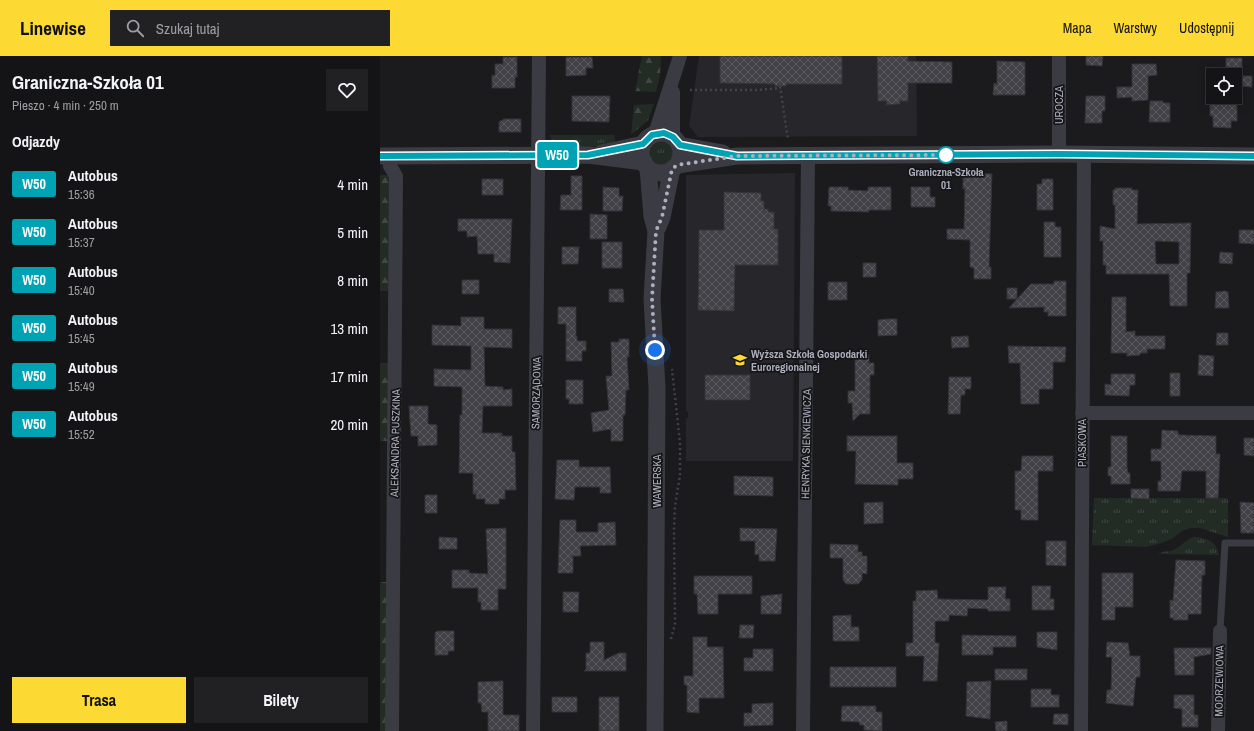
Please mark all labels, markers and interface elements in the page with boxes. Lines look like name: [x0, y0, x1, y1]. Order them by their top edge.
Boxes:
search box: [110, 10, 390, 46]
text: Linewise: [20, 15, 86, 41]
icon: search: [124, 17, 146, 39]
text: Szukaj tutaj: [156, 18, 219, 39]
text: Mapa: [1063, 19, 1092, 37]
text: Warstwy: [1114, 19, 1157, 37]
text: Udostępnij: [1179, 19, 1234, 37]
map controls: [1206, 68, 1242, 104]
button: locate: [1206, 68, 1242, 104]
text: Graniczna-Szkoła 01: [12, 69, 164, 95]
button: heart: [326, 69, 368, 111]
street label: UROCZA: [1052, 85, 1066, 124]
text: Pieszo · 4 min · 250 m: [12, 97, 119, 114]
text: Odjazdy: [12, 131, 60, 152]
line badge: W50: [534, 142, 580, 168]
text: W50: [545, 146, 569, 164]
marker: Graniczna-Szkoła 01: [937, 146, 955, 164]
text: Autobus: [68, 165, 118, 186]
place label: Graniczna-Szkoła 01: [908, 165, 984, 192]
text: 4 min: [337, 174, 368, 195]
text: W50: [22, 175, 46, 193]
text: 15:36: [68, 186, 95, 203]
text: Autobus: [68, 213, 118, 234]
text: 5 min: [337, 222, 368, 243]
text: W50: [22, 223, 46, 241]
text: 15:37: [68, 234, 95, 251]
text: Autobus: [68, 261, 118, 282]
text: 8 min: [337, 270, 368, 291]
text: W50: [22, 271, 46, 289]
text: 15:40: [68, 282, 95, 299]
text: Autobus: [68, 309, 118, 330]
text: 13 min: [330, 318, 368, 339]
text: W50: [22, 319, 46, 337]
text: 15:45: [68, 330, 95, 347]
your location: [645, 340, 665, 360]
place label: Wyższa Szkoła Gospodarki Euroregionalnej: [751, 347, 867, 374]
school or university icon: Wyższa Szkoła Gospodarki Euroregionalnej: [732, 352, 748, 368]
street label: SAMORZĄDOWA: [528, 356, 544, 429]
text: Autobus: [68, 357, 118, 378]
text: 17 min: [330, 366, 368, 387]
text: W50: [22, 367, 46, 385]
text: 15:49: [68, 378, 95, 395]
street label: ALEKSANDRA PUSZKINA: [387, 388, 403, 498]
street label: HENRYKA SIENKIEWICZA: [798, 388, 814, 499]
text: Autobus: [68, 405, 118, 426]
text: 20 min: [330, 414, 368, 435]
text: W50: [22, 415, 46, 433]
street label: PIASKOWA: [1075, 418, 1089, 467]
text: 15:52: [68, 426, 95, 443]
street label: WAWERSKA: [650, 454, 664, 507]
street label: MODRZEWIOWA: [1211, 644, 1227, 717]
button: Trasa: [12, 677, 186, 723]
button: Bilety: [194, 677, 368, 723]

